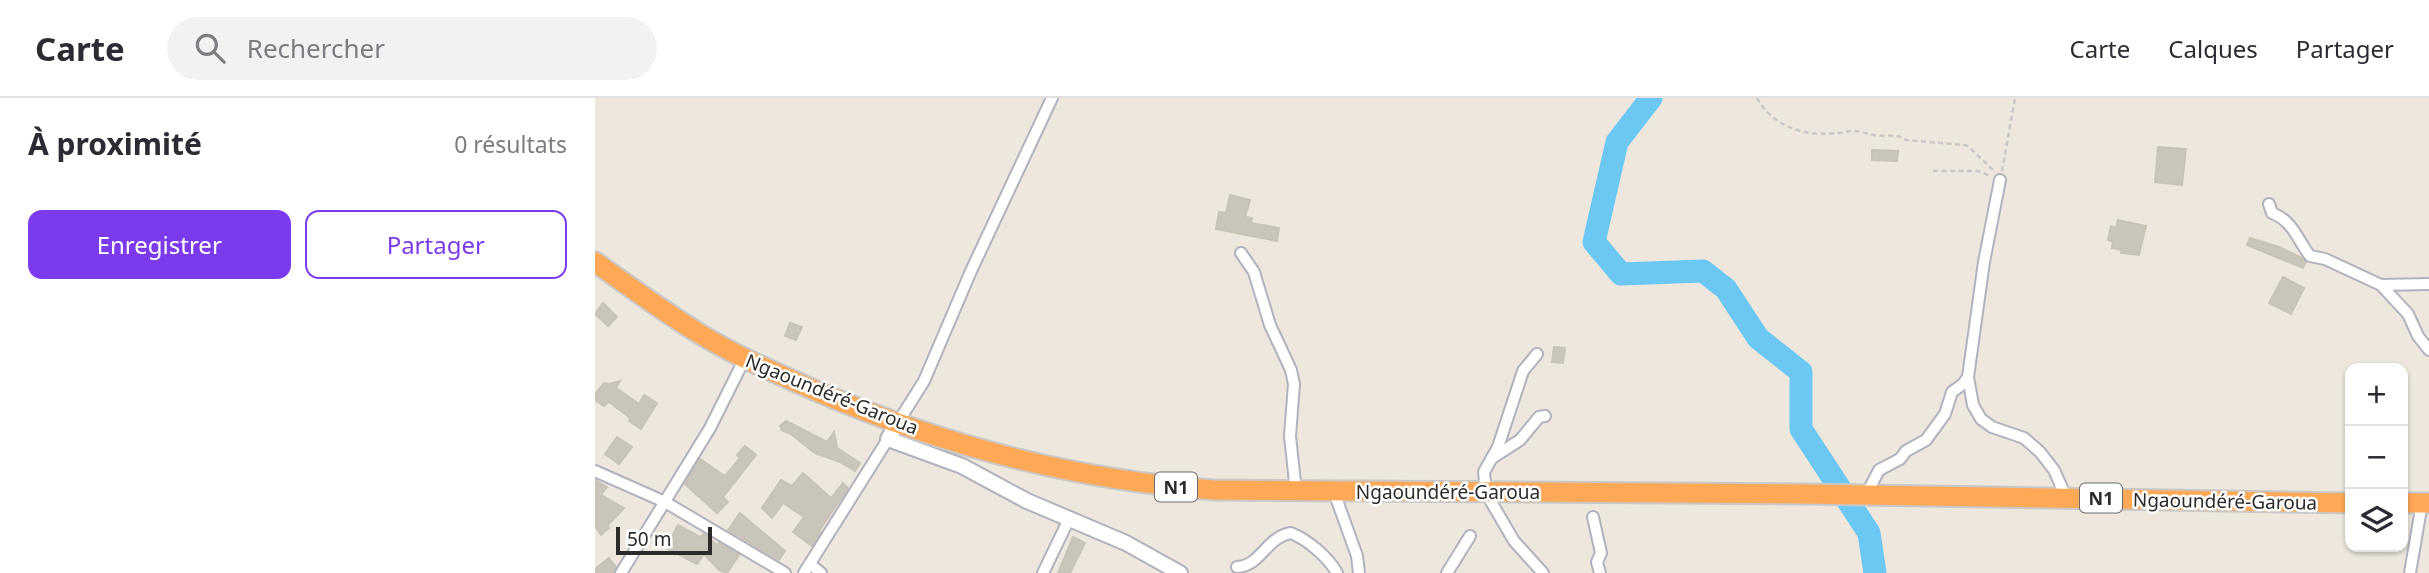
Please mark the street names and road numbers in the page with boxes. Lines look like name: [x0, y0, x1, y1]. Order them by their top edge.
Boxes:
street label: Ngaoundéré-Garoua: [742, 347, 922, 441]
road number: N1: [1155, 472, 1197, 502]
street label: Ngaoundéré-Garoua: [1356, 479, 1540, 505]
road number: N1: [2080, 484, 2122, 512]
street label: Ngaoundéré-Garoua: [2133, 486, 2317, 516]

